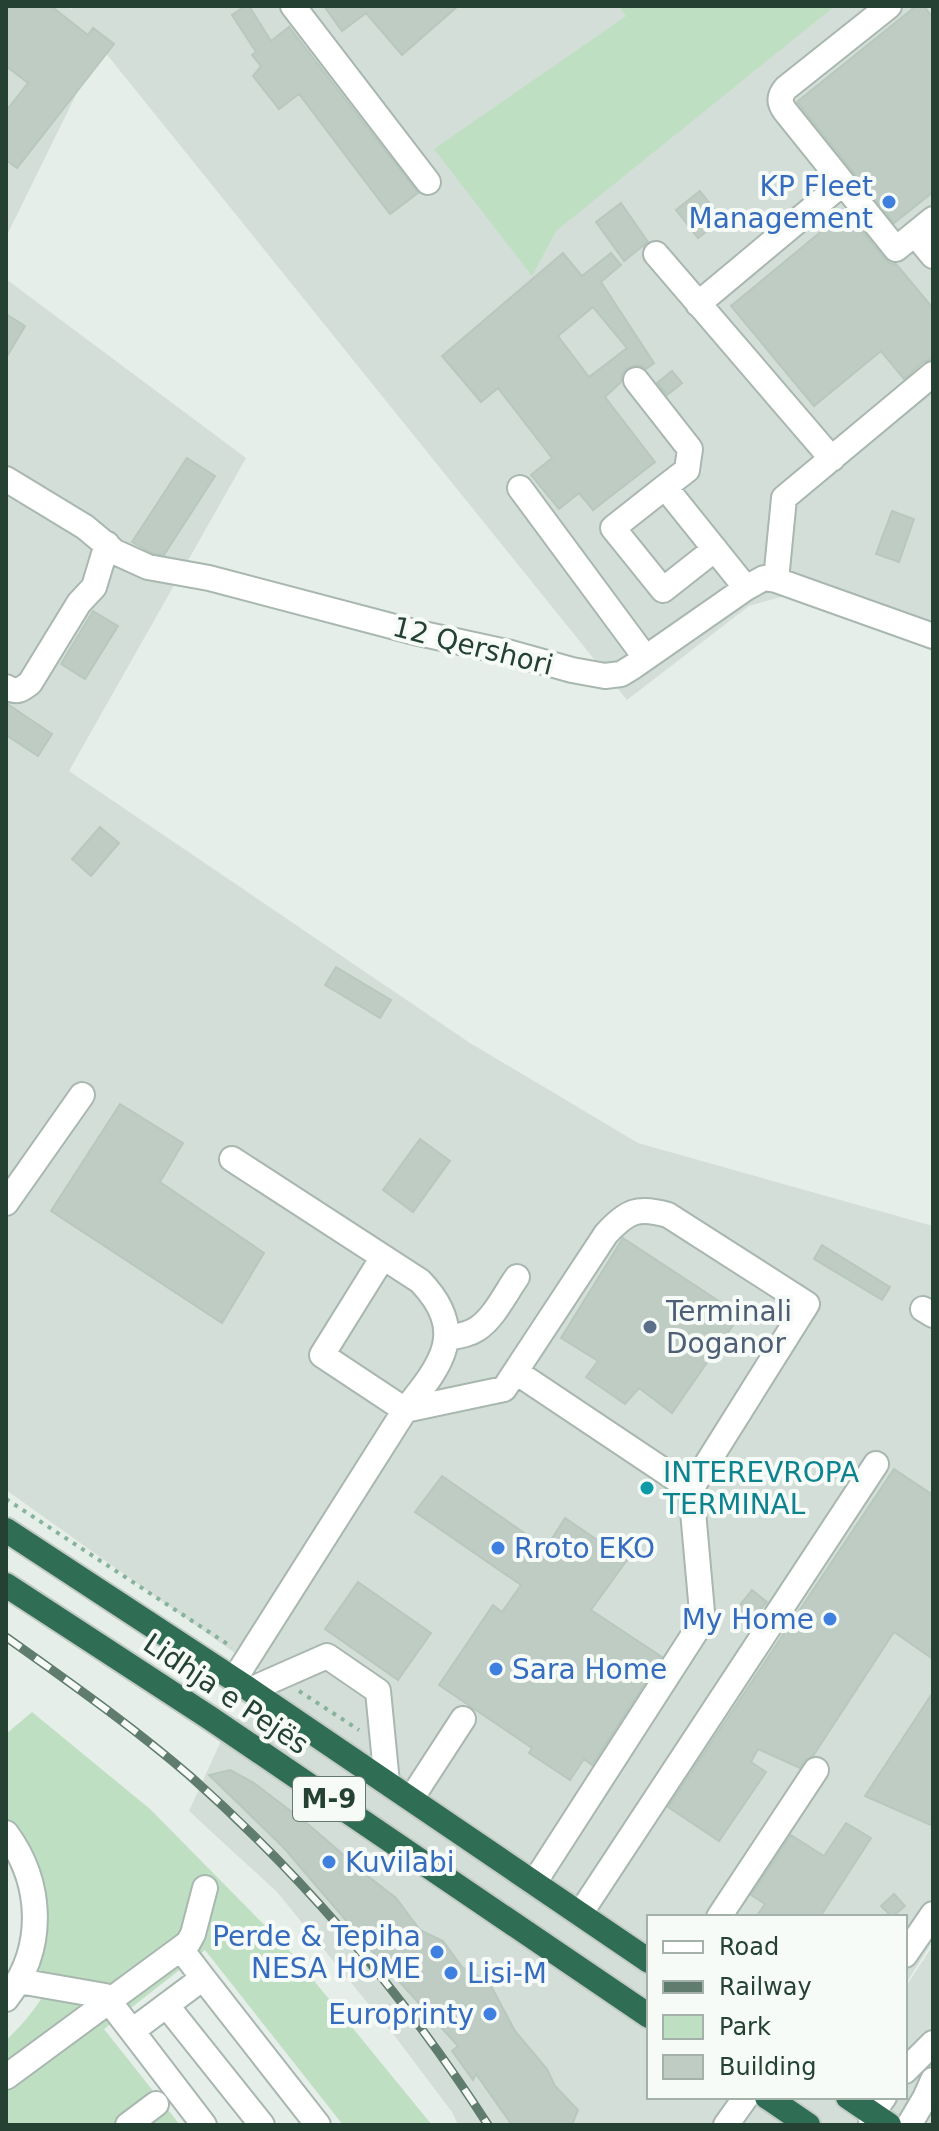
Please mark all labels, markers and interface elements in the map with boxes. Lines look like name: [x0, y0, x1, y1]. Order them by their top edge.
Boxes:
place label: KP Fleet Management: [689, 170, 873, 235]
marker: KP Fleet Management: [880, 193, 898, 211]
street label: 12 Qershori: [389, 610, 557, 682]
place label: Terminali Doganor: [665, 1295, 792, 1360]
marker: Terminali Doganor: [641, 1318, 659, 1336]
place label: INTEREVROPA TERMINAL: [662, 1456, 859, 1521]
marker: INTEREVROPA TERMINAL: [638, 1479, 656, 1497]
place label: Rroto EKO: [514, 1532, 655, 1565]
marker: Rroto EKO: [489, 1539, 507, 1557]
place label: My Home: [682, 1603, 814, 1636]
marker: My Home: [821, 1610, 839, 1628]
street label: Lidhja e Pejës: [137, 1627, 315, 1761]
place label: Sara Home: [512, 1653, 667, 1686]
marker: Sara Home: [487, 1660, 505, 1678]
road number: M-9: [293, 1777, 365, 1821]
place label: Kuvilabi: [345, 1846, 455, 1879]
marker: Kuvilabi: [320, 1853, 338, 1871]
legend: [647, 1915, 907, 2099]
place label: Perde & Tepiha NESA HOME: [212, 1920, 421, 1985]
text: Road: [719, 1933, 779, 1961]
marker: Perde & Tepiha NESA HOME: [428, 1943, 446, 1961]
place label: Lisi-M: [467, 1957, 547, 1990]
marker: Lisi-M: [442, 1964, 460, 1982]
text: Railway: [719, 1973, 812, 2001]
place label: Europrinty: [328, 1998, 474, 2031]
marker: Europrinty: [481, 2005, 499, 2023]
text: Park: [719, 2013, 771, 2041]
text: Building: [719, 2053, 816, 2081]

